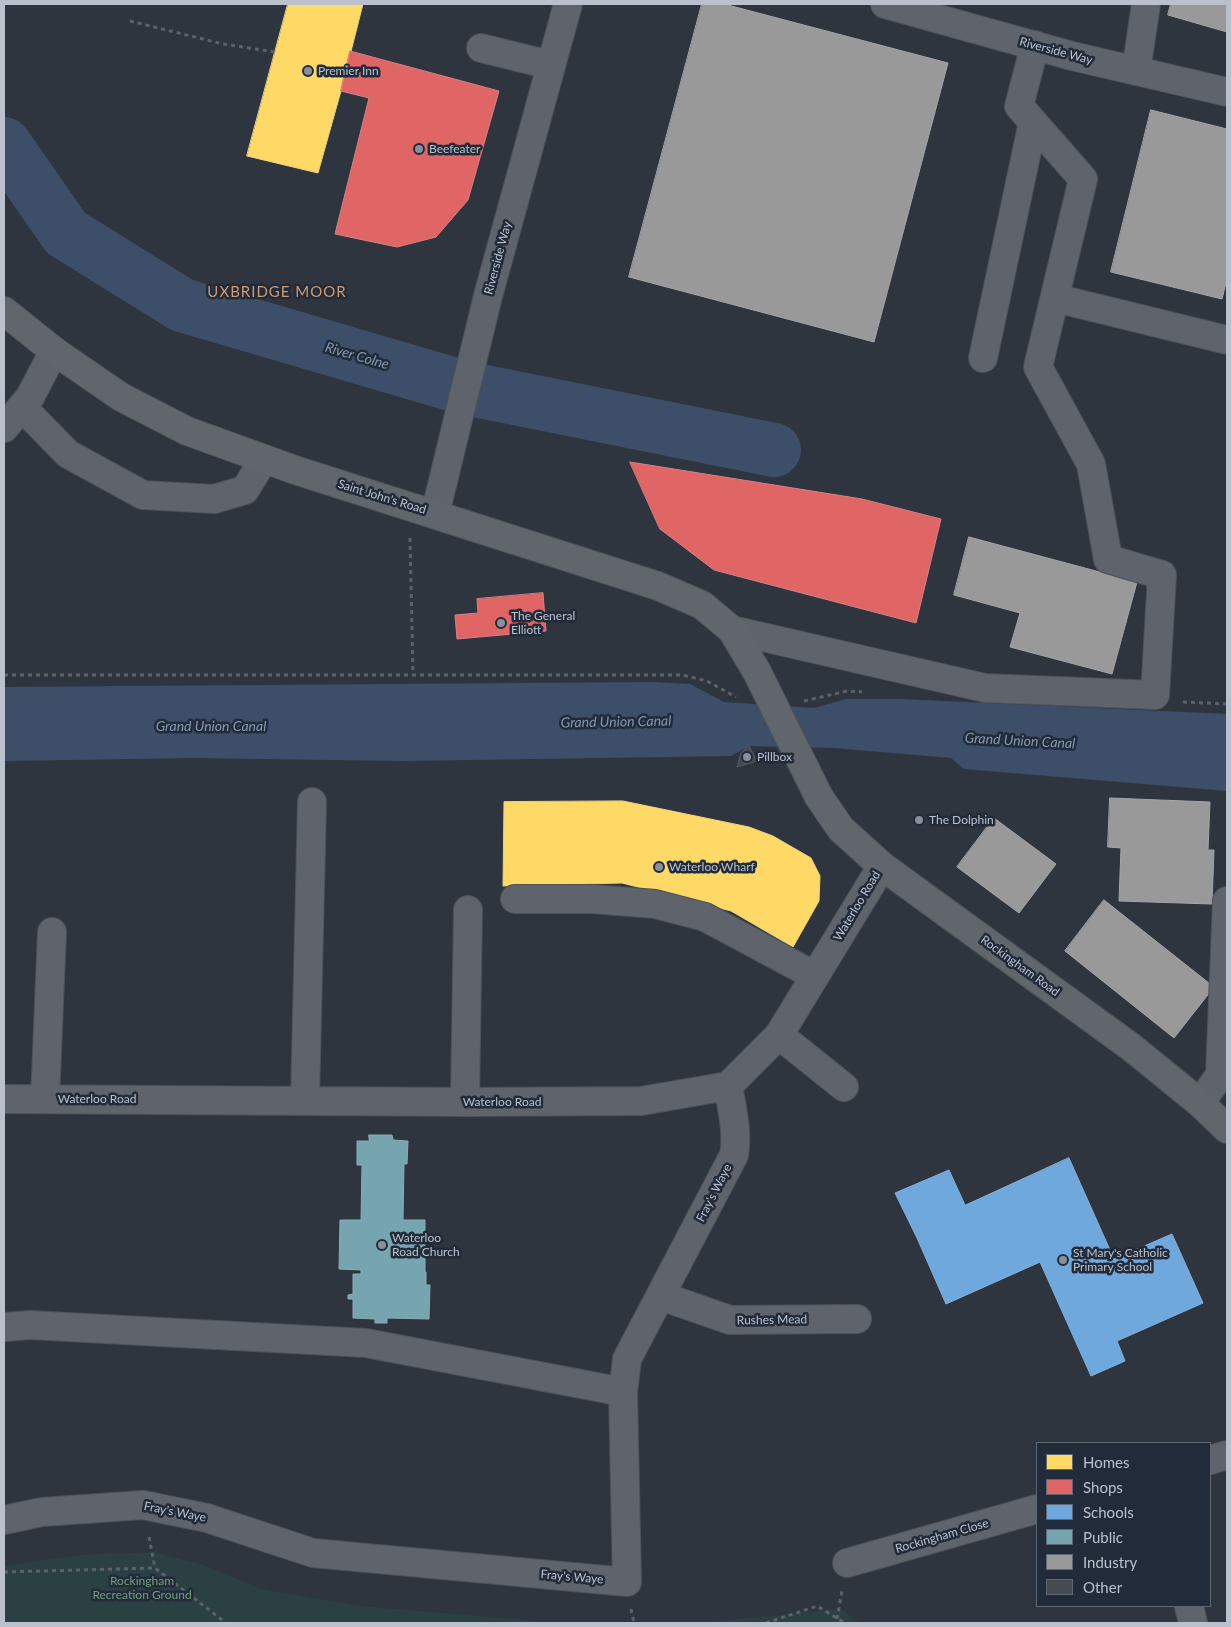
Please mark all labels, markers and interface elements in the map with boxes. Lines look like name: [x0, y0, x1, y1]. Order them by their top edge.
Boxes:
street label: Riverside Way: [1018, 34, 1094, 68]
place label: Premier Inn: [318, 64, 379, 78]
marker: Premier Inn: [302, 65, 314, 77]
place label: Beefeater: [429, 142, 480, 156]
marker: Beefeater: [413, 143, 425, 155]
street label: Riverside Way: [481, 220, 515, 296]
district label: UXBRIDGE MOOR: [206, 283, 348, 301]
water label: River Colne: [323, 339, 391, 373]
street label: Saint John's Road: [336, 477, 428, 517]
place label: The General Elliott: [511, 609, 575, 637]
marker: The General Elliott: [495, 617, 507, 629]
water label: Grand Union Canal: [561, 713, 671, 731]
water label: Grand Union Canal: [156, 718, 266, 734]
water label: Grand Union Canal: [964, 730, 1076, 752]
place label: Pillbox: [757, 750, 792, 764]
marker: Pillbox: [741, 751, 753, 763]
place label: The Dolphin: [929, 813, 994, 827]
marker: The Dolphin: [913, 814, 925, 826]
place label: Waterloo Wharf: [669, 860, 755, 874]
marker: Waterloo Wharf: [653, 861, 665, 873]
street label: Waterloo Road: [831, 869, 883, 943]
street label: Rockingham Road: [978, 933, 1062, 999]
street label: Waterloo Road: [58, 1092, 136, 1106]
street label: Waterloo Road: [463, 1095, 541, 1109]
street label: Fray's Waye: [693, 1162, 735, 1224]
place label: Waterloo Road Church: [392, 1231, 460, 1259]
marker: Waterloo Road Church: [376, 1239, 388, 1251]
place label: St Mary's Catholic Primary School: [1073, 1246, 1168, 1274]
marker: St Mary's Catholic Primary School: [1057, 1254, 1069, 1266]
street label: Rushes Mead: [737, 1312, 807, 1328]
legend: [1036, 1442, 1211, 1607]
text: Homes: [1083, 1453, 1129, 1471]
text: Shops: [1083, 1478, 1123, 1496]
street label: Fray's Waye: [143, 1499, 207, 1525]
text: Schools: [1083, 1503, 1134, 1521]
street label: Rockingham Close: [894, 1516, 990, 1556]
text: Public: [1083, 1528, 1123, 1546]
text: Industry: [1083, 1553, 1137, 1571]
street label: Fray's Waye: [540, 1567, 604, 1587]
park label: Rockingham Recreation Ground: [92, 1574, 192, 1602]
text: Other: [1083, 1578, 1122, 1596]

